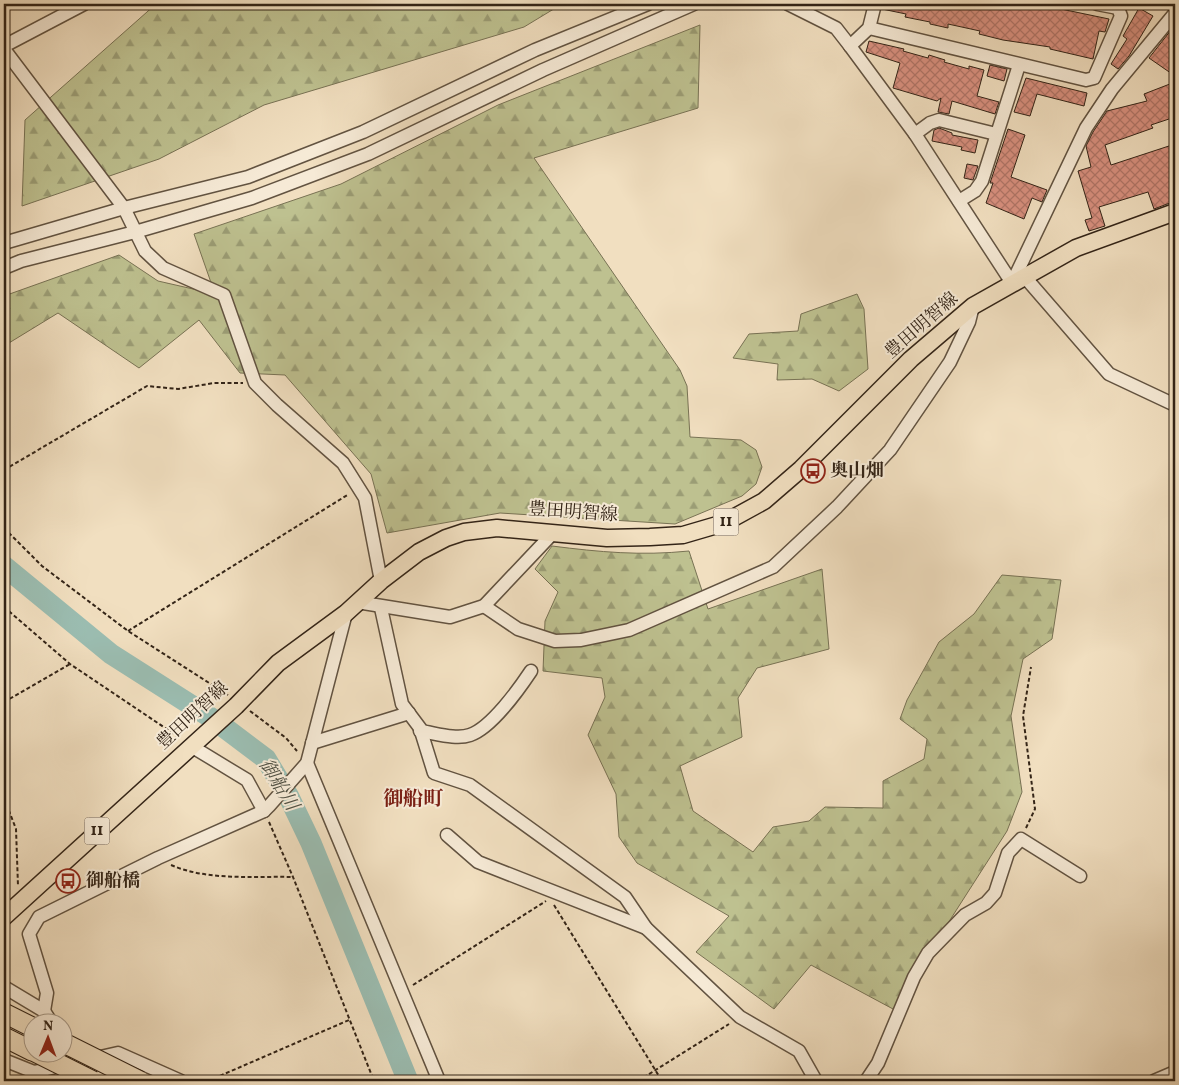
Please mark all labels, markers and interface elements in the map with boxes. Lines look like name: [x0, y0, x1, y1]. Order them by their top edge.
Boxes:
street label: 豊田明智線: [880, 287, 964, 365]
bus stop icon: 奥山畑: [800, 458, 826, 484]
place label: 奥山畑: [830, 459, 884, 484]
street label: 豊田明智線: [527, 497, 619, 529]
road number: 11: [714, 508, 738, 536]
street label: 豊田明智線: [152, 676, 234, 756]
water label: 御船川: [252, 754, 305, 818]
district label: 御船町: [383, 786, 444, 814]
road number: 11: [84, 818, 110, 844]
bus stop icon: 御船橋: [55, 868, 81, 894]
place label: 御船橋: [86, 869, 140, 894]
north arrow: [22, 1012, 72, 1062]
text: N: [43, 1017, 53, 1036]

